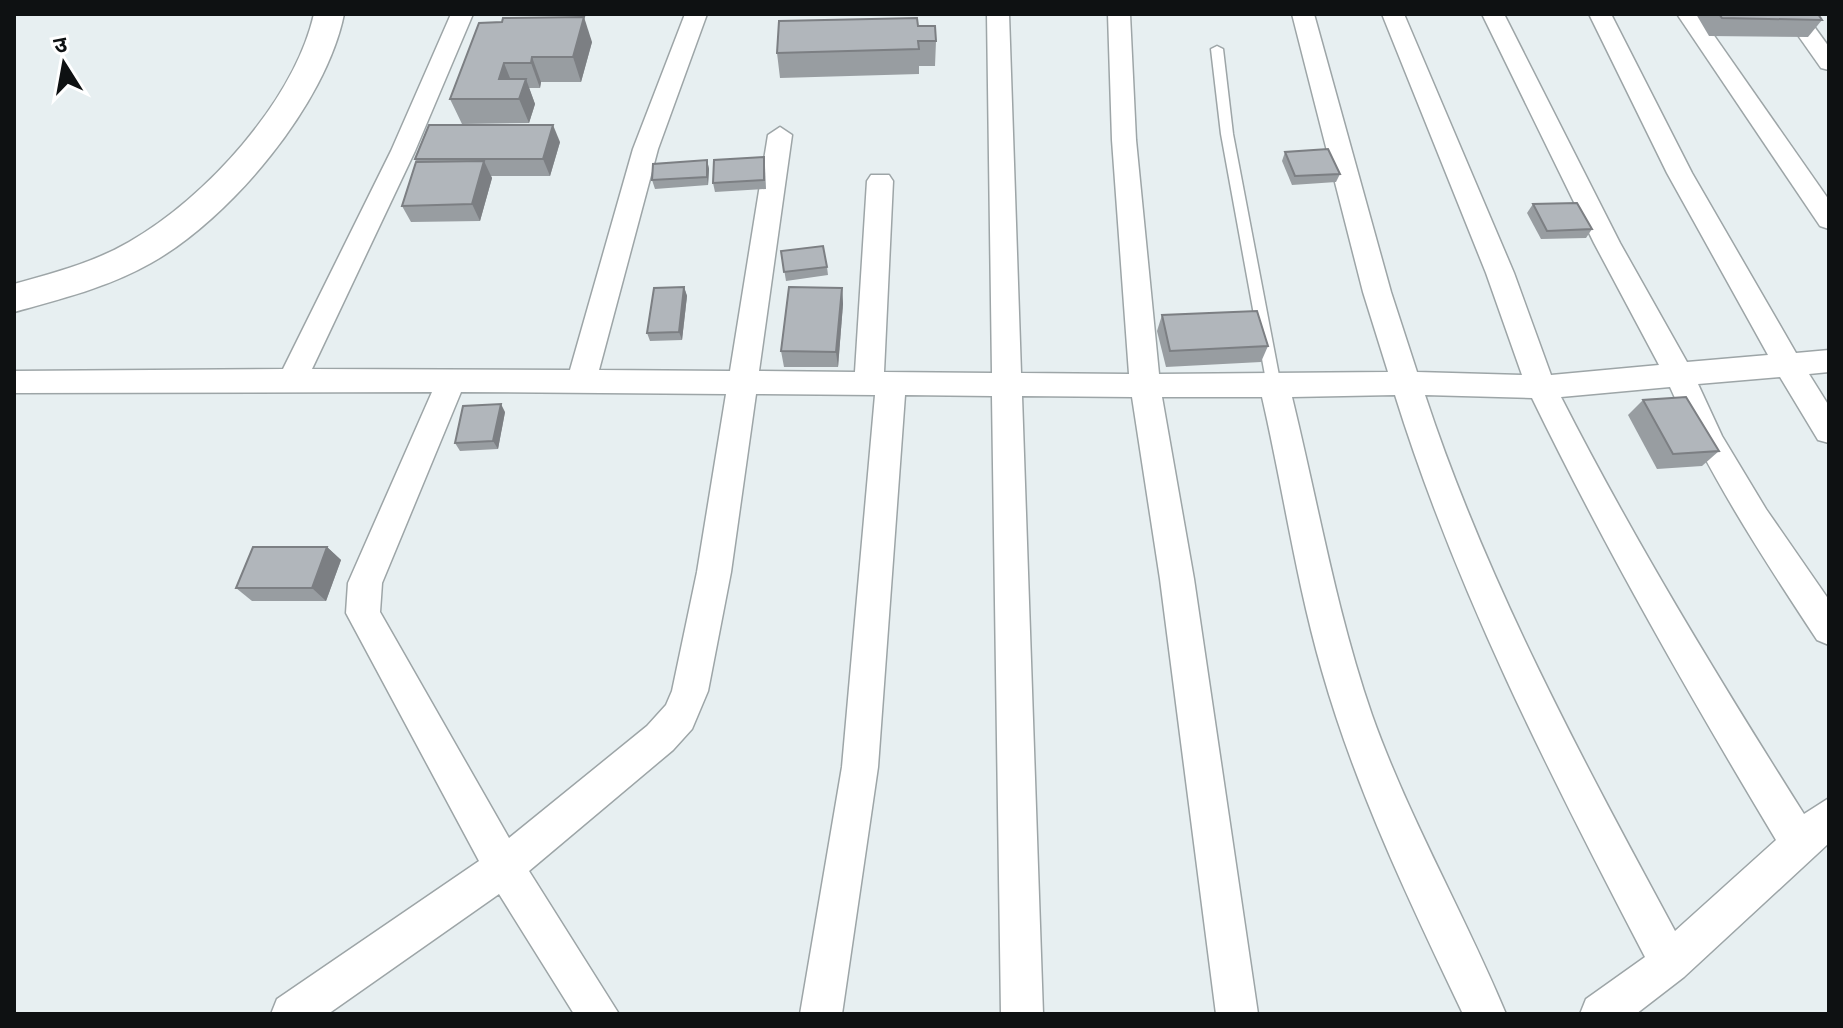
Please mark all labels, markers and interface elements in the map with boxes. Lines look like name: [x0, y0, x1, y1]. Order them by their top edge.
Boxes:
north arrow: [24, 24, 104, 104]
text: उ: [51, 30, 70, 59]

